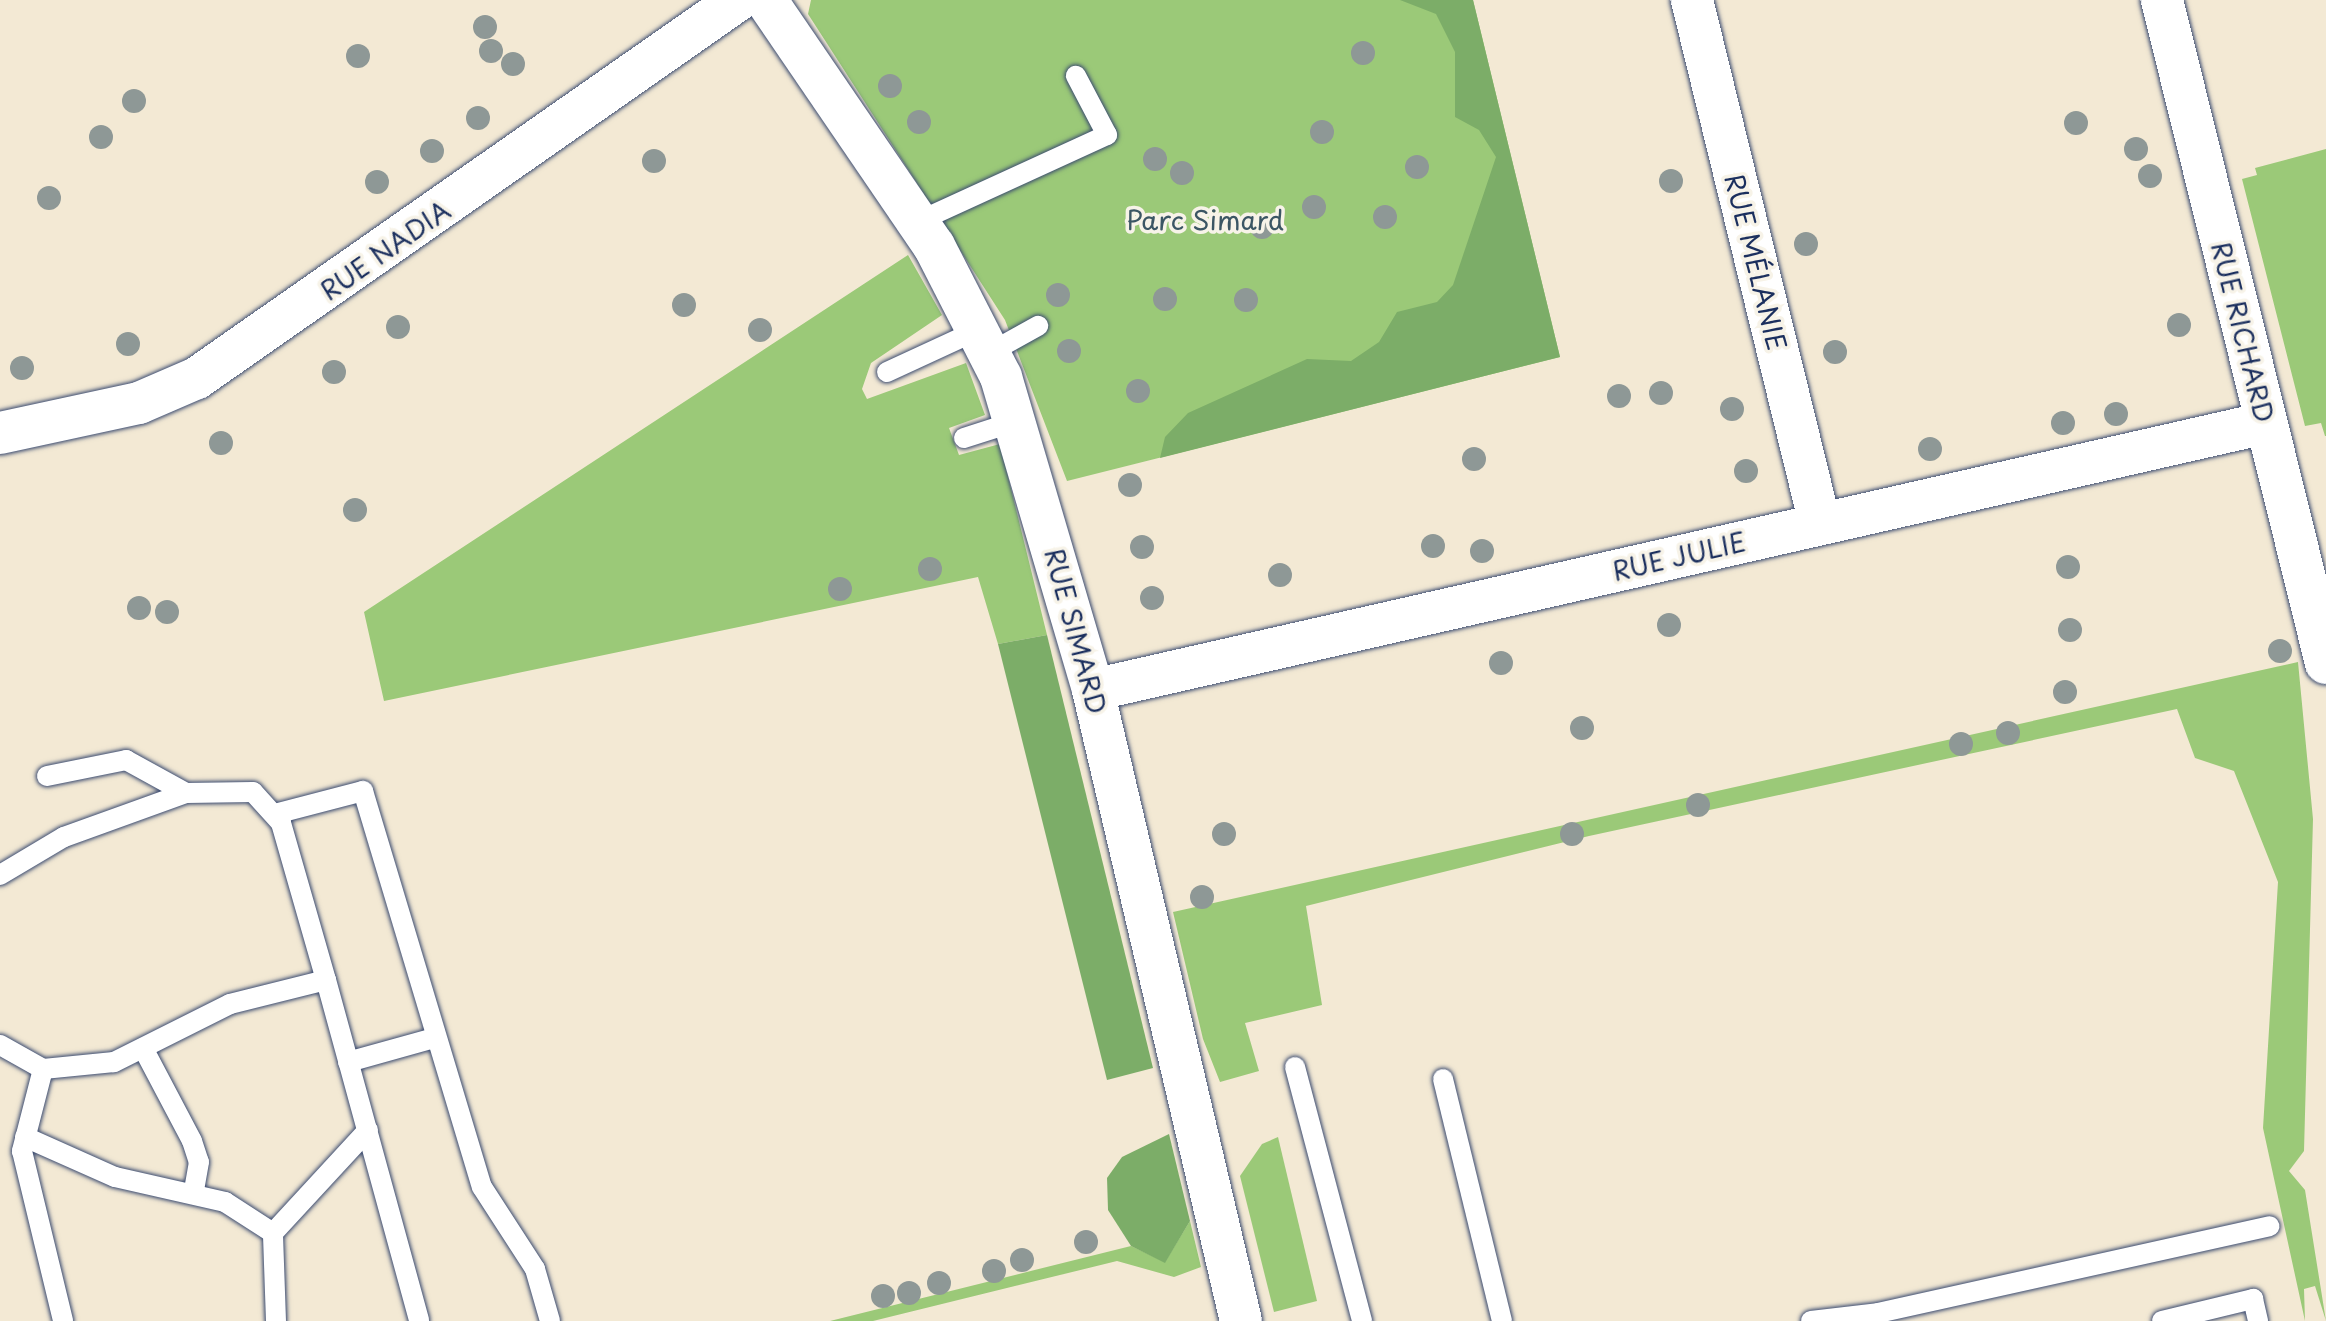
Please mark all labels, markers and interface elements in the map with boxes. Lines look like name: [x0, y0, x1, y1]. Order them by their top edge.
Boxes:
street label: RUE MÉLANIE: [1719, 169, 1793, 355]
street label: RUE NADIA: [313, 193, 457, 307]
park label: Parc Simard: [1127, 204, 1283, 236]
street label: RUE RICHARD: [2205, 237, 2281, 427]
street label: RUE JULIE: [1608, 525, 1750, 587]
street label: RUE SIMARD: [1039, 544, 1113, 718]

